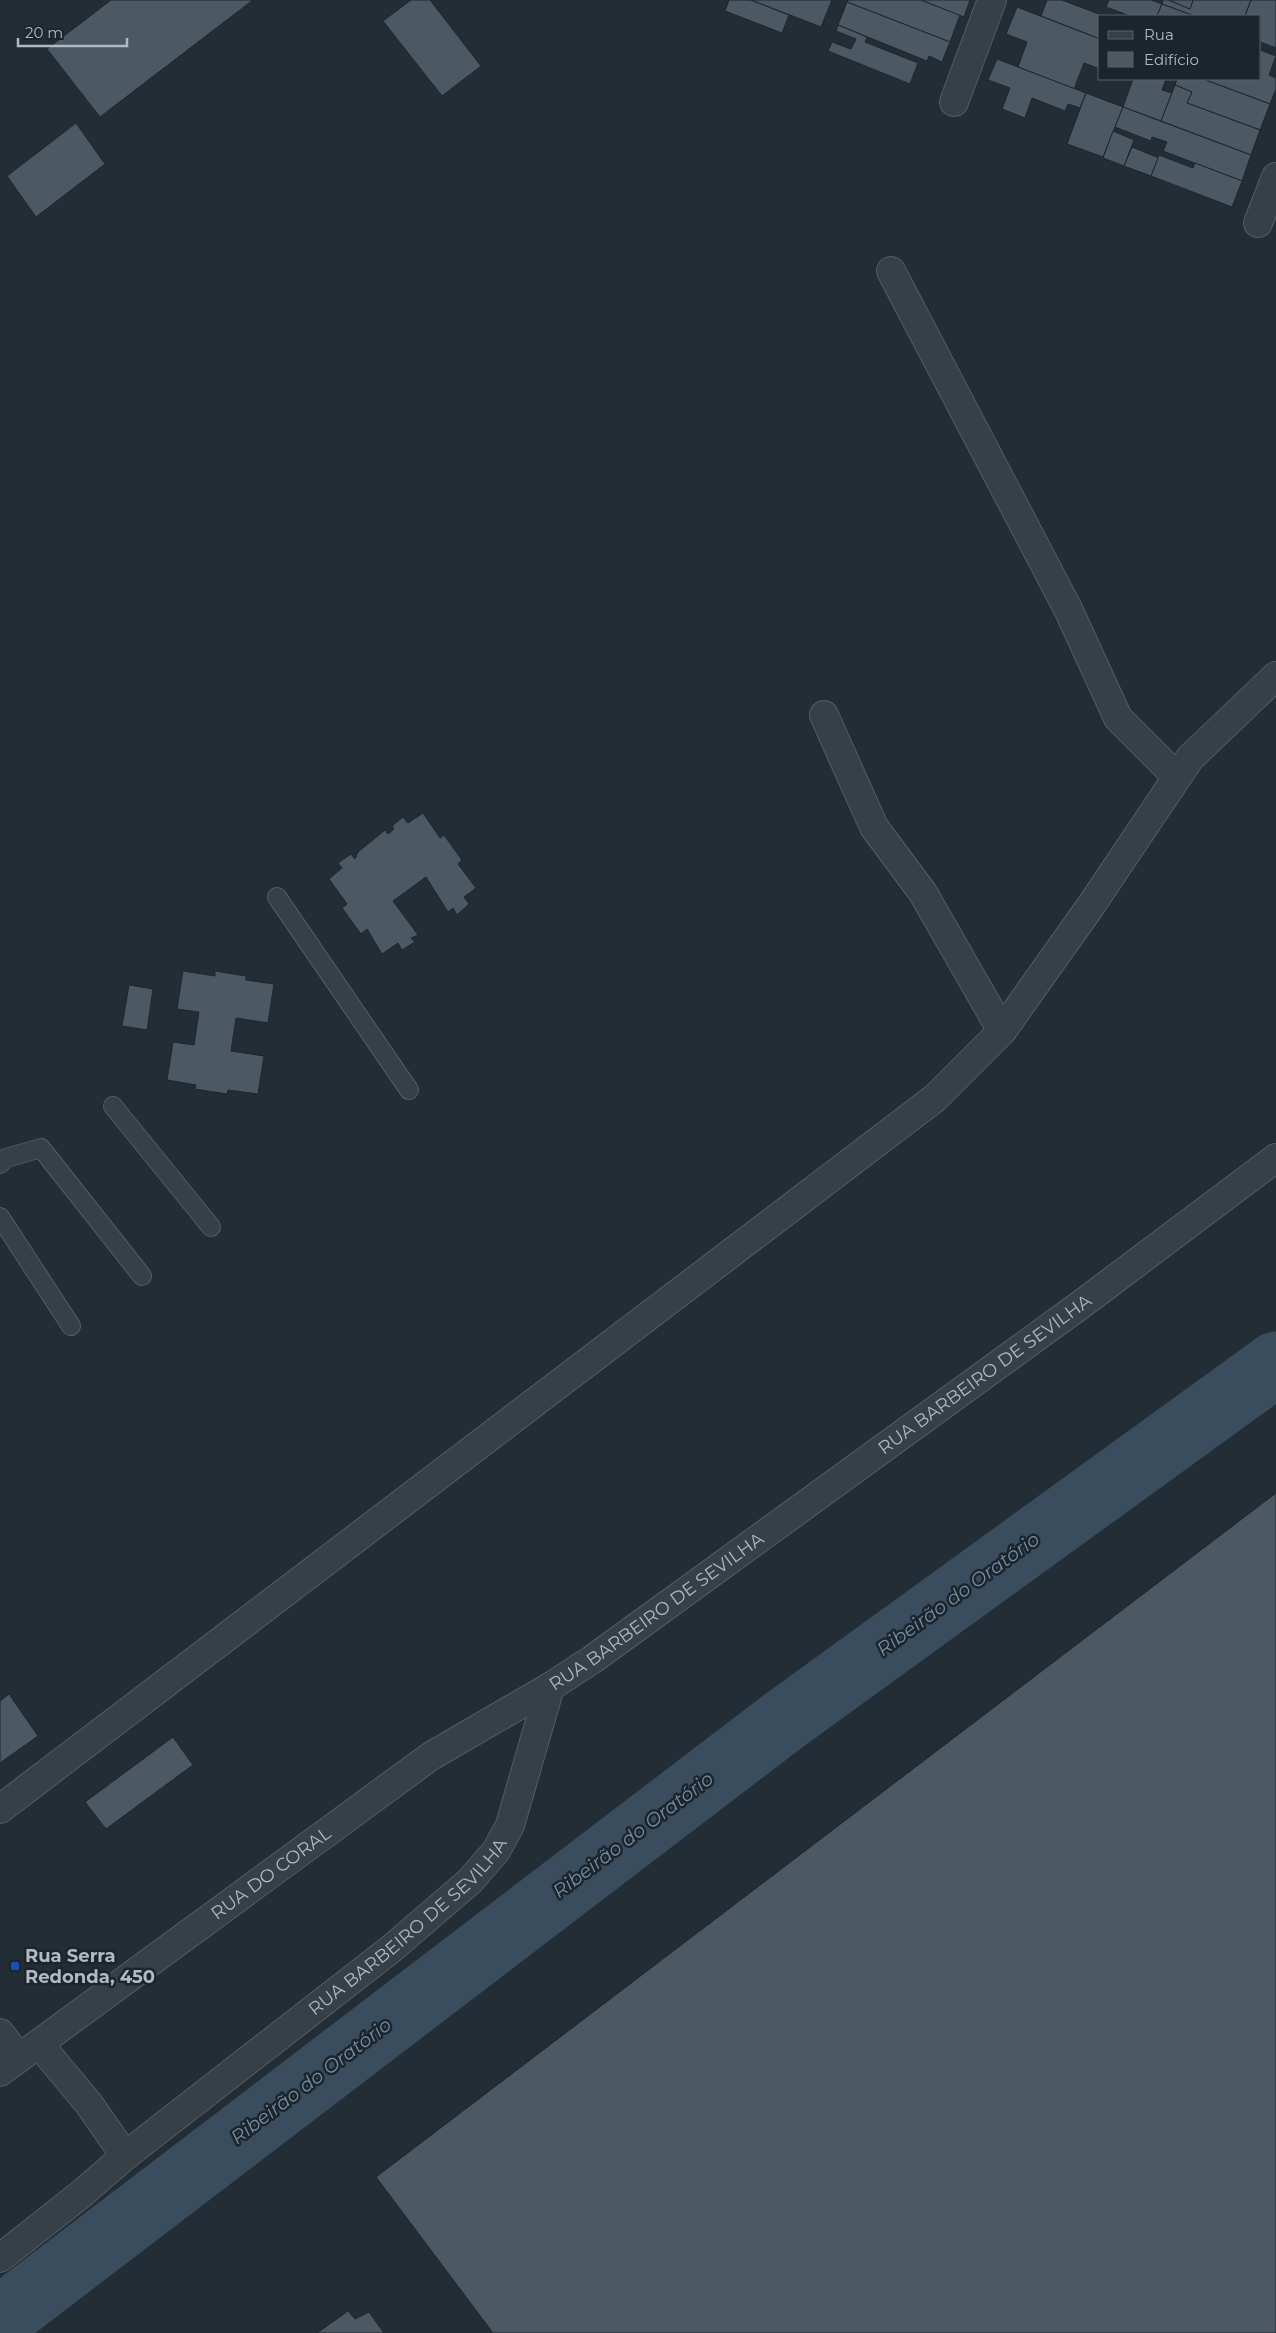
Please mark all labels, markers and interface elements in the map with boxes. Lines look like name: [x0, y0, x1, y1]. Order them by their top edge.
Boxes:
scale bar: [18, 15, 126, 47]
legend: [1098, 15, 1261, 80]
text: 20 m: [25, 23, 63, 42]
text: Rua: [1144, 25, 1174, 44]
text: Edifício: [1144, 50, 1199, 69]
street label: RUA BARBEIRO DE SEVILHA: [874, 1290, 1096, 1459]
water label: Ribeirão do Oratório: [872, 1527, 1044, 1661]
street label: RUA BARBEIRO DE SEVILHA: [545, 1528, 768, 1696]
water label: Ribeirão do Oratório: [548, 1767, 718, 1903]
street label: RUA DO CORAL: [207, 1822, 336, 1925]
street label: RUA BARBEIRO DE SEVILHA: [304, 1834, 512, 2020]
place label: Rua Serra Redonda, 450: [25, 1945, 155, 1988]
marker: Rua Serra Redonda, 450: [9, 1960, 21, 1972]
water label: Ribeirão do Oratório: [226, 2013, 396, 2149]

